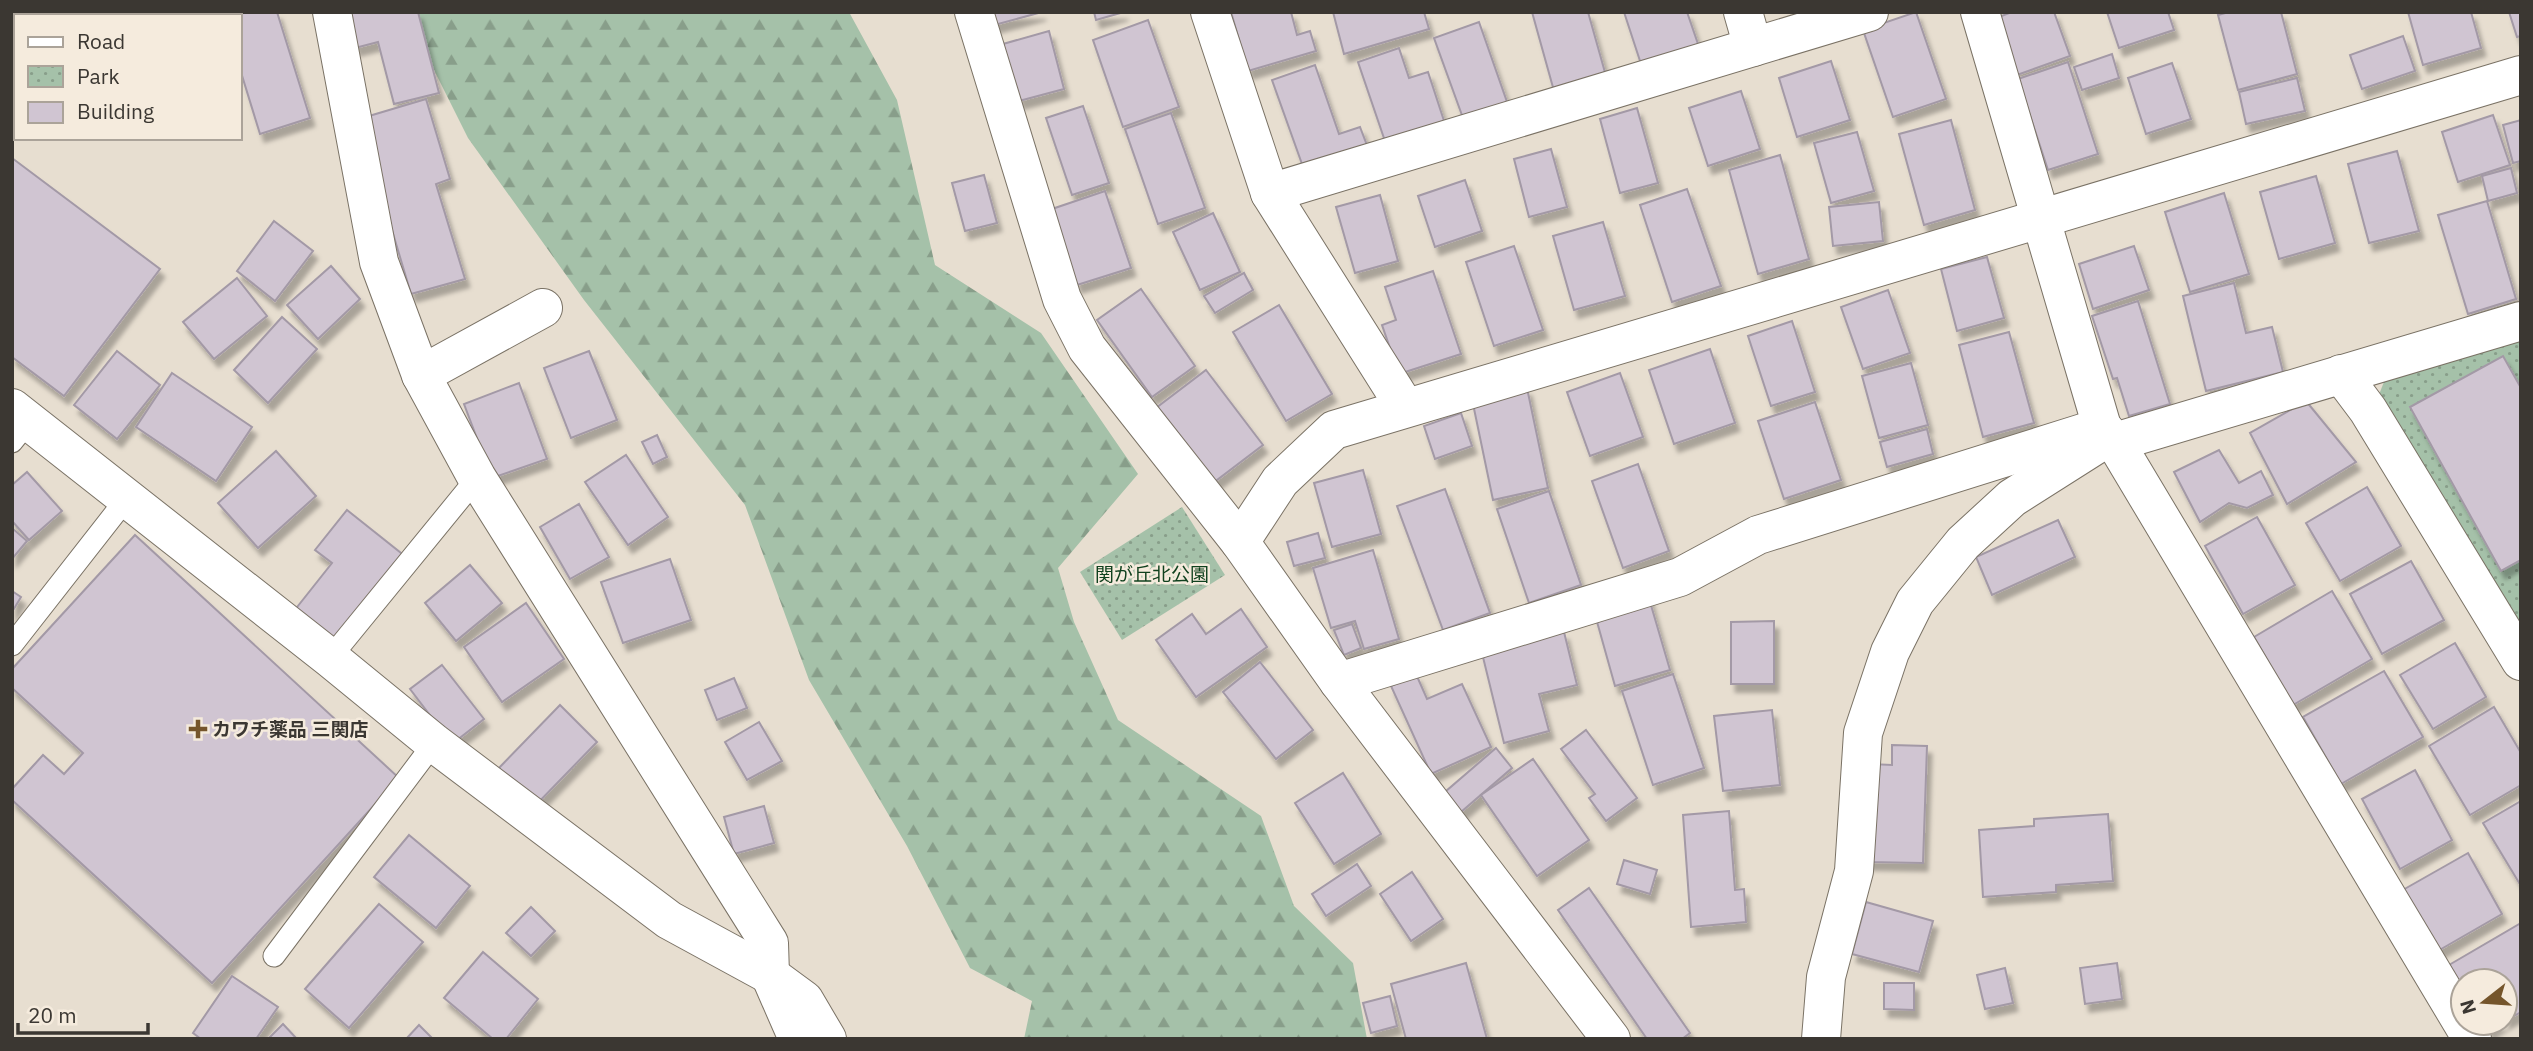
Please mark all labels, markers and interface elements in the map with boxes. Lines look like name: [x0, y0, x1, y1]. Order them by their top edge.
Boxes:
legend: [14, 14, 242, 140]
text: Road: [77, 27, 125, 55]
text: Park: [77, 62, 120, 90]
text: Building: [77, 97, 154, 125]
park label: 関が丘北公園: [1095, 562, 1209, 586]
place label: カワチ薬品 三関店: [212, 717, 369, 741]
marker: カワチ薬品 三関店: [190, 721, 206, 737]
north arrow: [2449, 967, 2519, 1037]
scale bar: [18, 992, 147, 1036]
text: N: [2454, 997, 2481, 1017]
text: 20 m: [28, 1001, 77, 1029]

